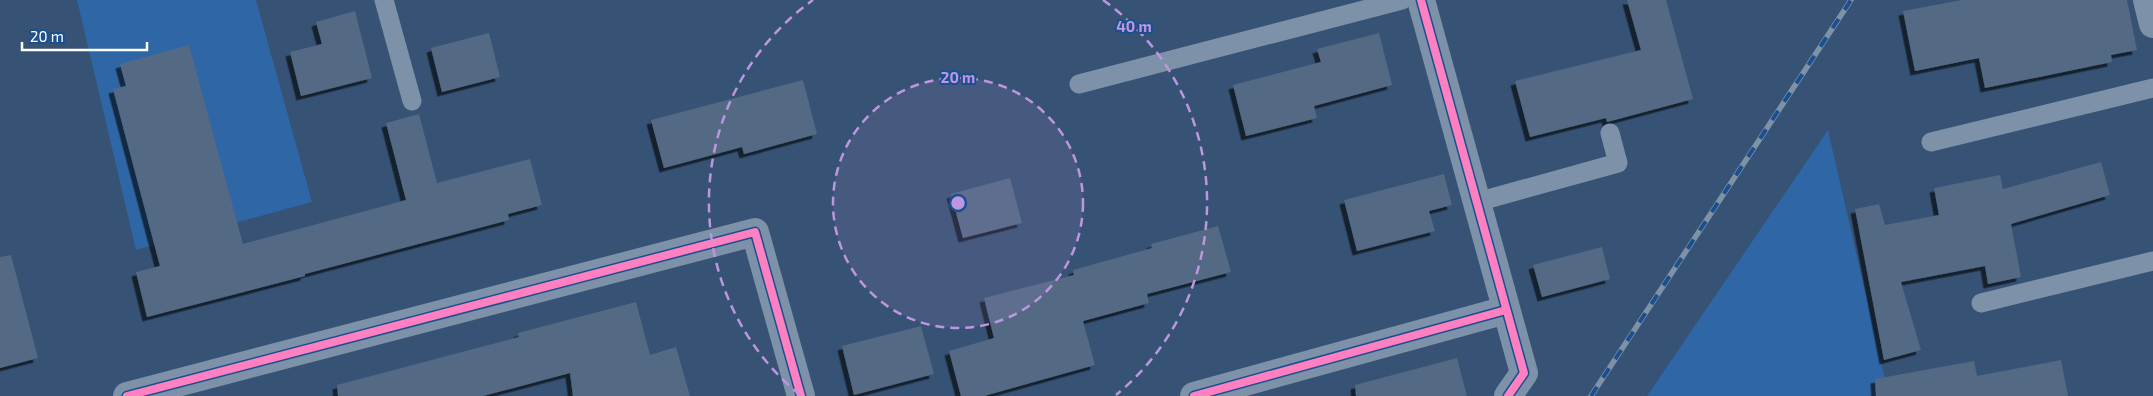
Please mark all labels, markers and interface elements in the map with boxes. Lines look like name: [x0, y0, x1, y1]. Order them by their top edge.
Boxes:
text: 40 m: [1116, 17, 1152, 35]
scale bar: [22, 20, 148, 52]
text: 20 m: [30, 27, 64, 45]
text: 20 m: [941, 68, 975, 86]
centre of rings: [949, 194, 967, 212]

